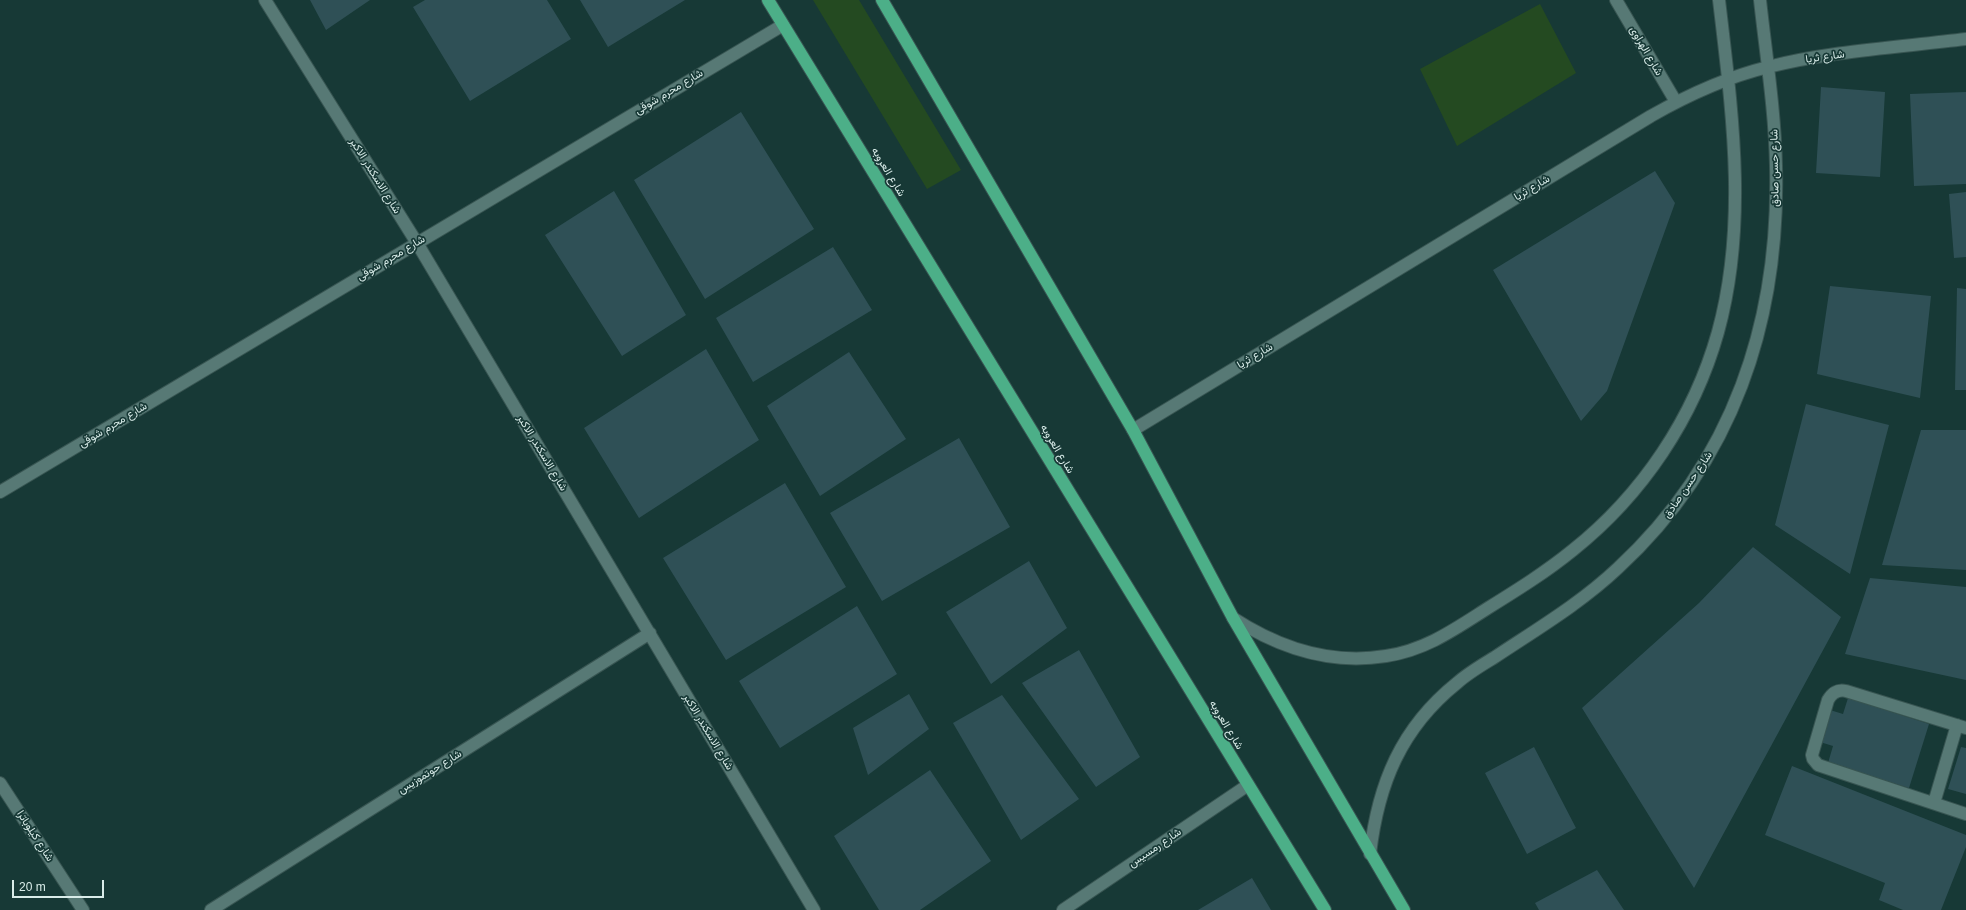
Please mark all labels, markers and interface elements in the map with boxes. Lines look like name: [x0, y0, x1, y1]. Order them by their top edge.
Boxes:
street label: شارع الهراوى: [1627, 24, 1665, 78]
street label: شارع ثريا: [1805, 48, 1845, 66]
street label: شارع محرم شوقى: [632, 66, 706, 118]
street label: شارع حسن صادق: [1768, 129, 1782, 207]
street label: شارع الاسكندر الاكبر: [347, 136, 403, 216]
street label: شارع العروبه: [868, 145, 908, 199]
street label: شارع ثريا: [1512, 172, 1552, 204]
street label: شارع محرم شوقى: [354, 232, 428, 284]
street label: شارع ثريا: [1235, 340, 1275, 372]
street label: شارع محرم شوقى: [76, 399, 150, 451]
street label: شارع الاسكندر الاكبر: [514, 413, 570, 493]
street label: شارع العروبه: [1037, 422, 1077, 476]
street label: شارع حسن صادق: [1661, 449, 1715, 521]
street label: شارع الاسكندر الاكبر: [680, 692, 736, 772]
street label: شارع العروبه: [1206, 698, 1246, 752]
street label: شارع حوتموزيس: [396, 747, 464, 797]
street label: شارع كيلوباترا: [14, 808, 56, 864]
street label: شارع رمسيس: [1126, 826, 1184, 870]
scale bar: [14, 872, 106, 898]
text: 20 m: [19, 880, 46, 894]

